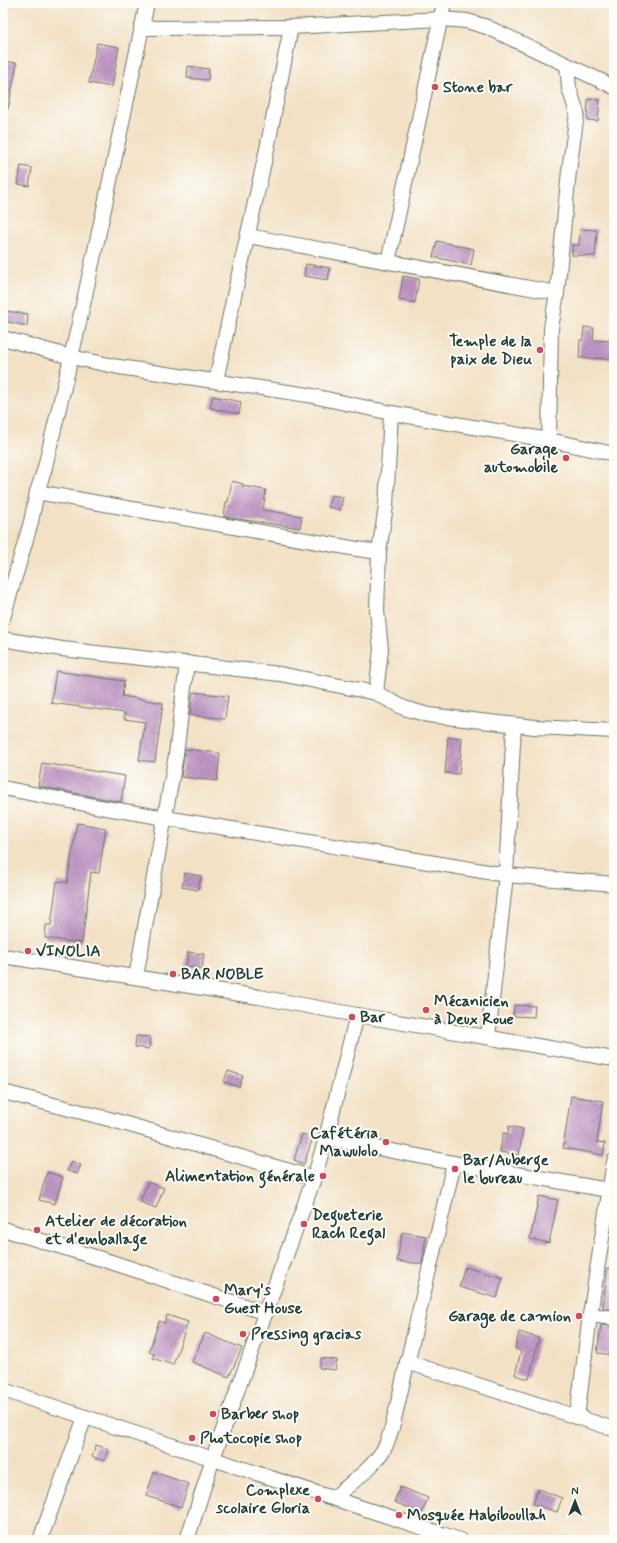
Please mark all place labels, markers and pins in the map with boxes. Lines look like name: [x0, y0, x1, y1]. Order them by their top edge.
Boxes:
place label: Stone bar: [443, 77, 513, 98]
marker: Stone bar: [430, 82, 440, 92]
place label: Temple de la paix de Dieu: [449, 331, 532, 370]
marker: Temple de la paix de Dieu: [535, 345, 545, 355]
place label: Garage automobile: [484, 439, 558, 478]
marker: Garage automobile: [561, 453, 571, 463]
place label: VINOLIA: [36, 941, 101, 962]
marker: VINOLIA: [23, 946, 33, 956]
place label: BAR NOBLE: [181, 964, 264, 985]
marker: BAR NOBLE: [168, 969, 178, 979]
place label: Mécanicien à Deux Roue: [434, 991, 514, 1030]
marker: Mécanicien à Deux Roue: [421, 1005, 431, 1015]
place label: Bar: [360, 1007, 385, 1028]
marker: Bar: [347, 1012, 357, 1022]
place label: Cafétéria Mawulolo: [310, 1123, 378, 1162]
marker: Cafétéria Mawulolo: [381, 1137, 391, 1147]
place label: Bar/Auberge le bureau: [463, 1150, 549, 1189]
marker: Bar/Auberge le bureau: [450, 1164, 460, 1174]
place label: Alimentation générale: [165, 1166, 315, 1189]
marker: Alimentation générale: [318, 1171, 328, 1181]
place label: Degueterie Rach Regal: [312, 1205, 385, 1246]
place label: Atelier de décoration et d'emballage: [45, 1211, 187, 1252]
marker: Degueterie Rach Regal: [299, 1219, 309, 1229]
marker: Atelier de décoration et d'emballage: [32, 1225, 42, 1235]
place label: Mary's Guest House: [224, 1280, 303, 1319]
marker: Mary's Guest House: [211, 1294, 221, 1304]
place label: Garage de camion: [448, 1306, 571, 1329]
marker: Garage de camion: [574, 1311, 584, 1321]
place label: Pressing gracias: [251, 1324, 362, 1347]
marker: Pressing gracias: [238, 1329, 248, 1339]
place label: Barber shop: [221, 1404, 299, 1425]
marker: Barber shop: [208, 1409, 218, 1419]
place label: Photocopie shop: [200, 1428, 302, 1449]
marker: Photocopie shop: [187, 1433, 197, 1443]
place label: Complexe scolaire Gloria: [215, 1480, 310, 1519]
marker: Complexe scolaire Gloria: [313, 1494, 323, 1504]
place label: Mosquée Habiboullah: [407, 1505, 546, 1526]
marker: Mosquée Habiboullah: [394, 1510, 404, 1520]

